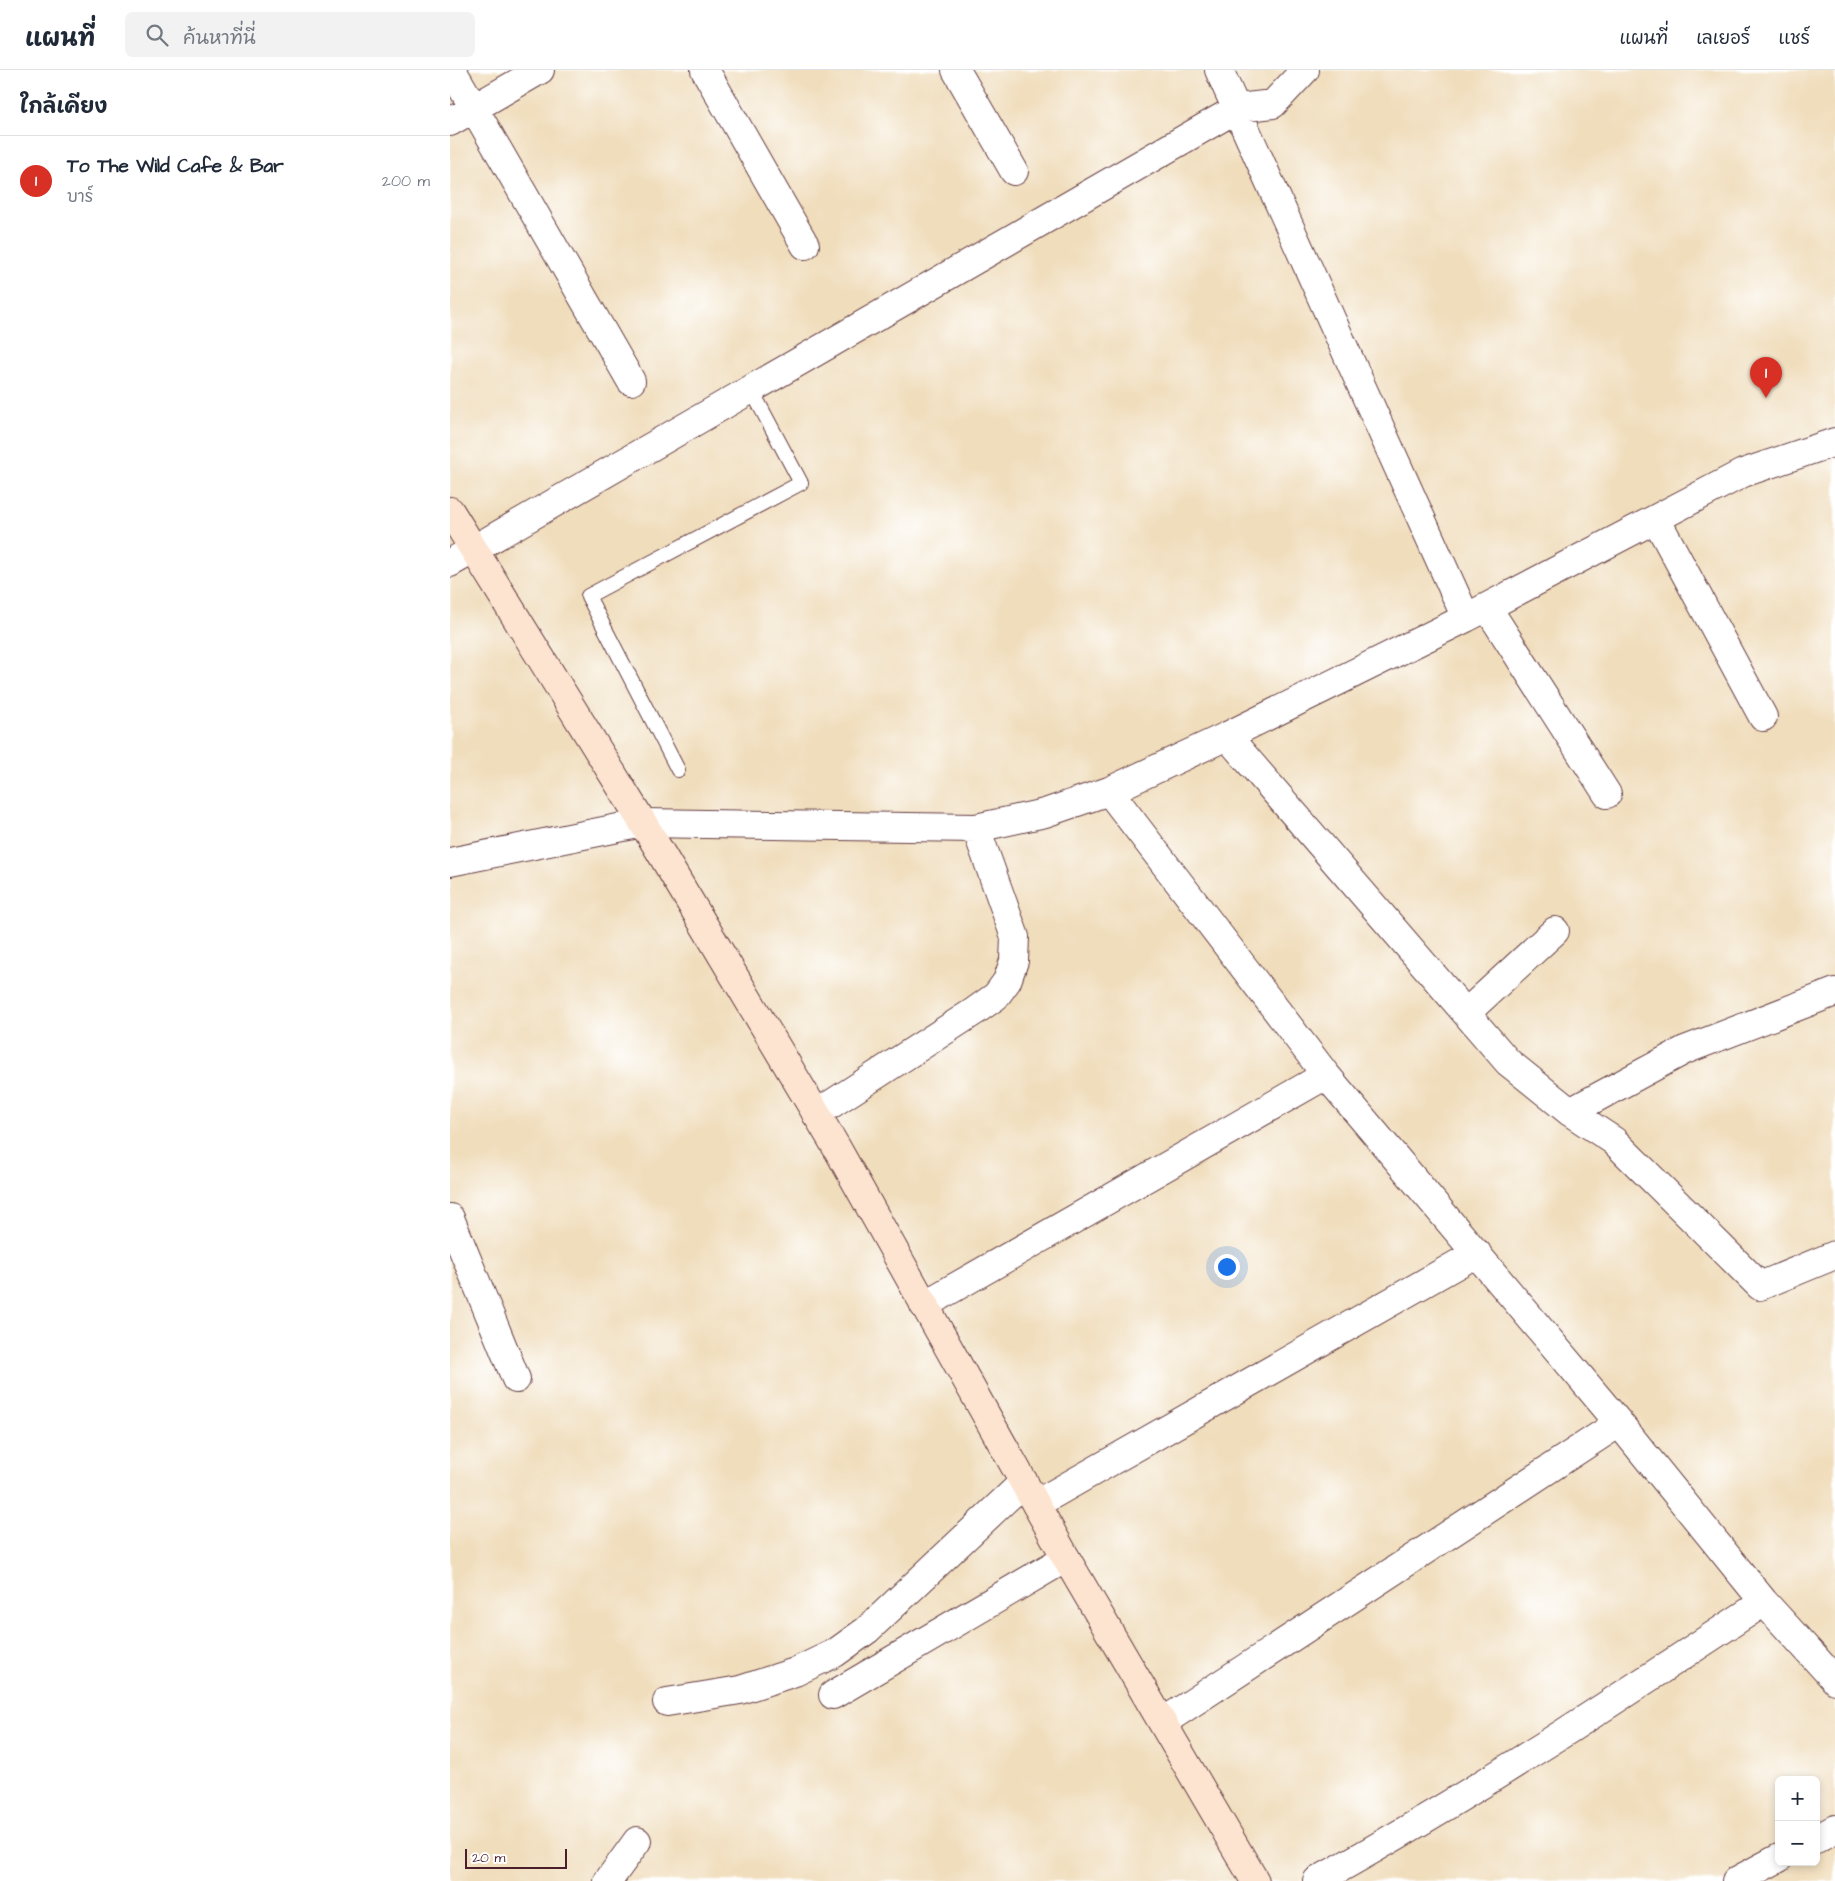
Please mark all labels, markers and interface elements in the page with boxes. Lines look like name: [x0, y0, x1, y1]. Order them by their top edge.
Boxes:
search box: [125, 12, 475, 57]
icon: search: [143, 21, 171, 49]
text: แผนที่: [25, 22, 95, 56]
text: ค้นหาที่นี่: [183, 25, 256, 52]
text: แผนที่: [1620, 26, 1668, 51]
text: เลเยอร์: [1696, 26, 1750, 51]
text: แชร์: [1778, 26, 1810, 51]
text: ใกล้เคียง: [20, 92, 107, 121]
text: To The Wild Cafe & Bar: [67, 153, 284, 180]
text: 1: [35, 170, 37, 192]
text: 200 m: [382, 170, 430, 192]
text: บาร์: [67, 186, 93, 208]
pin: 1: [1750, 357, 1782, 398]
your location: [1214, 1254, 1240, 1280]
map controls: [1775, 1776, 1820, 1866]
button: +: [1775, 1776, 1820, 1821]
button: −: [1775, 1821, 1820, 1866]
scale bar: [465, 1846, 568, 1869]
text: 20 m: [472, 1848, 505, 1868]

